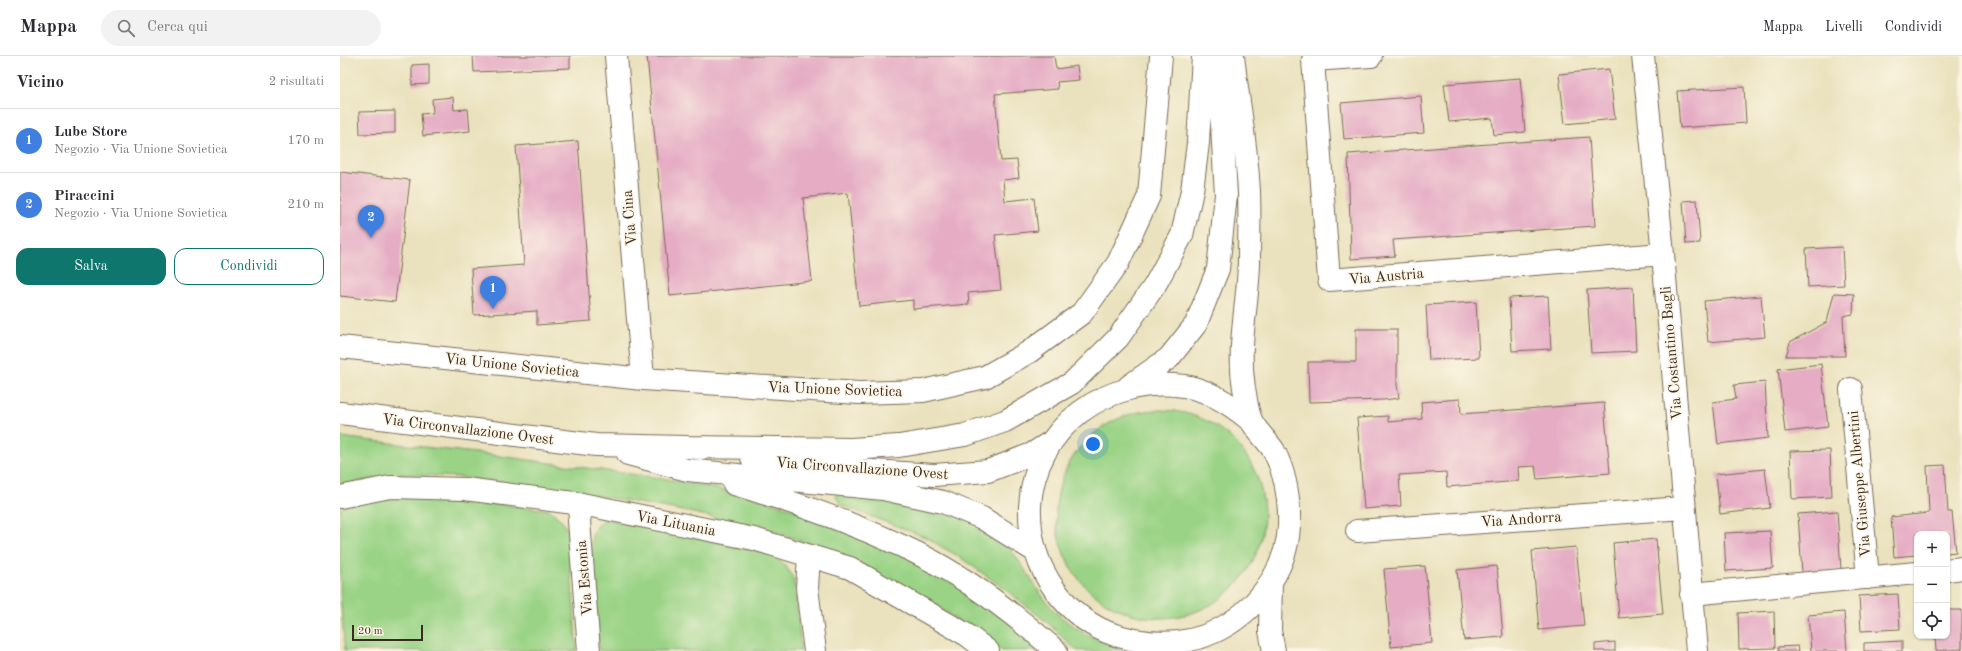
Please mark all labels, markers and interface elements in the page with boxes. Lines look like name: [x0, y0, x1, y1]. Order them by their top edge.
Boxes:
search box: [101, 10, 381, 46]
icon: search: [115, 17, 137, 39]
text: Mappa: [20, 18, 77, 37]
text: Cerca qui: [147, 20, 208, 35]
text: Mappa: [1763, 20, 1803, 34]
text: Livelli: [1825, 20, 1863, 34]
text: Condividi: [1885, 20, 1942, 34]
text: Vicino: [16, 74, 64, 91]
text: 2 risultati: [269, 75, 324, 88]
text: Lube Store: [54, 125, 127, 140]
text: 1: [25, 134, 33, 147]
text: 170 m: [287, 134, 324, 147]
text: Negozio · Via Unione Sovietica: [54, 143, 227, 156]
text: Piraccini: [54, 189, 114, 204]
street label: Via Cina: [621, 189, 640, 247]
text: 2: [25, 198, 33, 211]
text: 210 m: [287, 198, 324, 211]
pin: 2: [358, 205, 384, 238]
text: Negozio · Via Unione Sovietica: [54, 207, 227, 220]
button: Salva: [16, 248, 166, 285]
button: Condividi: [174, 248, 324, 285]
street label: Via Austria: [1348, 267, 1425, 288]
pin: 1: [480, 276, 506, 309]
street label: Via Costantino Bagli: [1659, 285, 1686, 420]
street label: Via Unione Sovietica: [444, 352, 581, 381]
street label: Via Unione Sovietica: [767, 381, 903, 400]
street label: Via Giuseppe Albertini: [1847, 410, 1874, 558]
street label: Via Circonvallazione Ovest: [381, 413, 555, 448]
your location: [1083, 434, 1103, 454]
street label: Via Circonvallazione Ovest: [775, 456, 949, 483]
street label: Via Lituania: [635, 509, 717, 540]
street label: Via Andorra: [1480, 510, 1563, 531]
map controls: [1914, 531, 1950, 639]
button: +: [1914, 531, 1950, 567]
street label: Via Estonia: [575, 539, 596, 616]
button: −: [1914, 567, 1950, 603]
button: locate: [1914, 603, 1950, 639]
scale bar: [352, 623, 423, 642]
text: 20 m: [358, 626, 383, 637]

